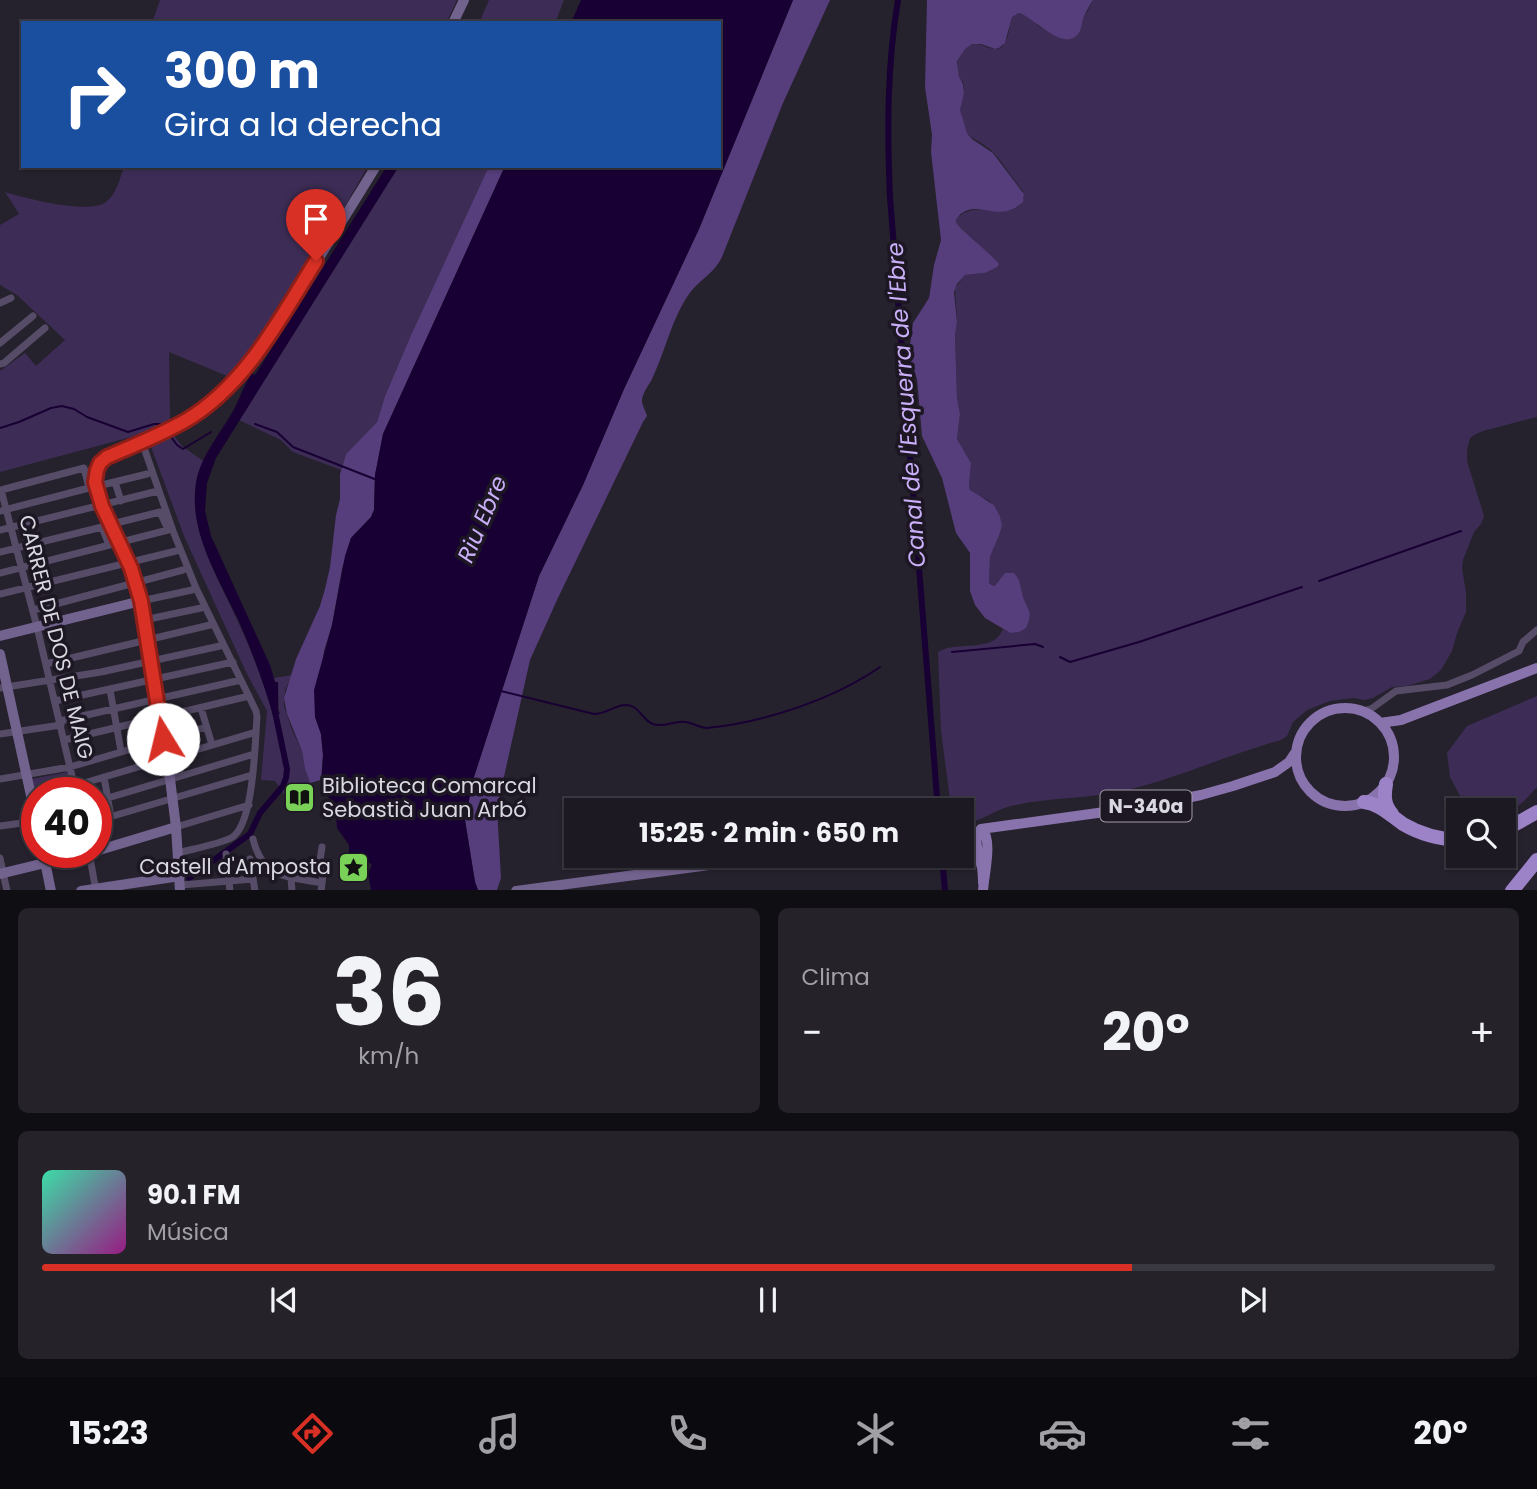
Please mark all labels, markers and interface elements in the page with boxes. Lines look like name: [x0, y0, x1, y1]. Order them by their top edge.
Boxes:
text: 300 m: [164, 37, 320, 105]
icon: right: [49, 49, 140, 140]
text: Gira a la derecha: [164, 102, 442, 147]
pin: [286, 189, 346, 261]
icon: arrive: [297, 200, 335, 238]
water label: Canal de l'Esquerra de l'Ebre: [879, 241, 933, 569]
water label: Riu Ebre: [449, 471, 515, 567]
street label: CARRER DE DOS DE MAIG: [12, 512, 101, 762]
position arrow: [126, 702, 200, 776]
place label: Biblioteca Comarcal Sebastià Juan Arbó: [322, 771, 537, 824]
speed limit sign: 40: [21, 777, 112, 868]
library icon: Biblioteca Comarcal Sebastià Juan Arbó: [282, 781, 316, 815]
road number: N-340a: [1100, 790, 1192, 821]
map controls: [1446, 798, 1516, 868]
button: search: [1446, 798, 1516, 868]
text: 15:25 · 2 min · 650 m: [639, 815, 899, 851]
place icon: Castell d'Amposta: [337, 850, 371, 884]
place label: Castell d'Amposta: [139, 852, 331, 881]
text: 36: [332, 929, 445, 1057]
text: Clima: [802, 961, 870, 993]
text: 20°: [1102, 996, 1190, 1069]
text: −: [802, 1006, 822, 1059]
text: +: [1469, 1006, 1495, 1059]
text: km/h: [358, 1040, 419, 1072]
text: 90.1 FM: [147, 1177, 241, 1213]
text: Música: [147, 1216, 229, 1248]
icon: previous: [265, 1281, 303, 1319]
icon: pause: [749, 1281, 787, 1319]
icon: next: [1234, 1281, 1272, 1319]
icon: directions: [288, 1409, 337, 1458]
icon: music: [475, 1409, 524, 1458]
icon: phone: [663, 1409, 712, 1458]
icon: climate: [851, 1409, 900, 1458]
icon: car: [1038, 1409, 1087, 1458]
icon: filters: [1226, 1409, 1275, 1458]
text: 15:23: [69, 1410, 149, 1455]
text: 20°: [1414, 1410, 1468, 1455]

